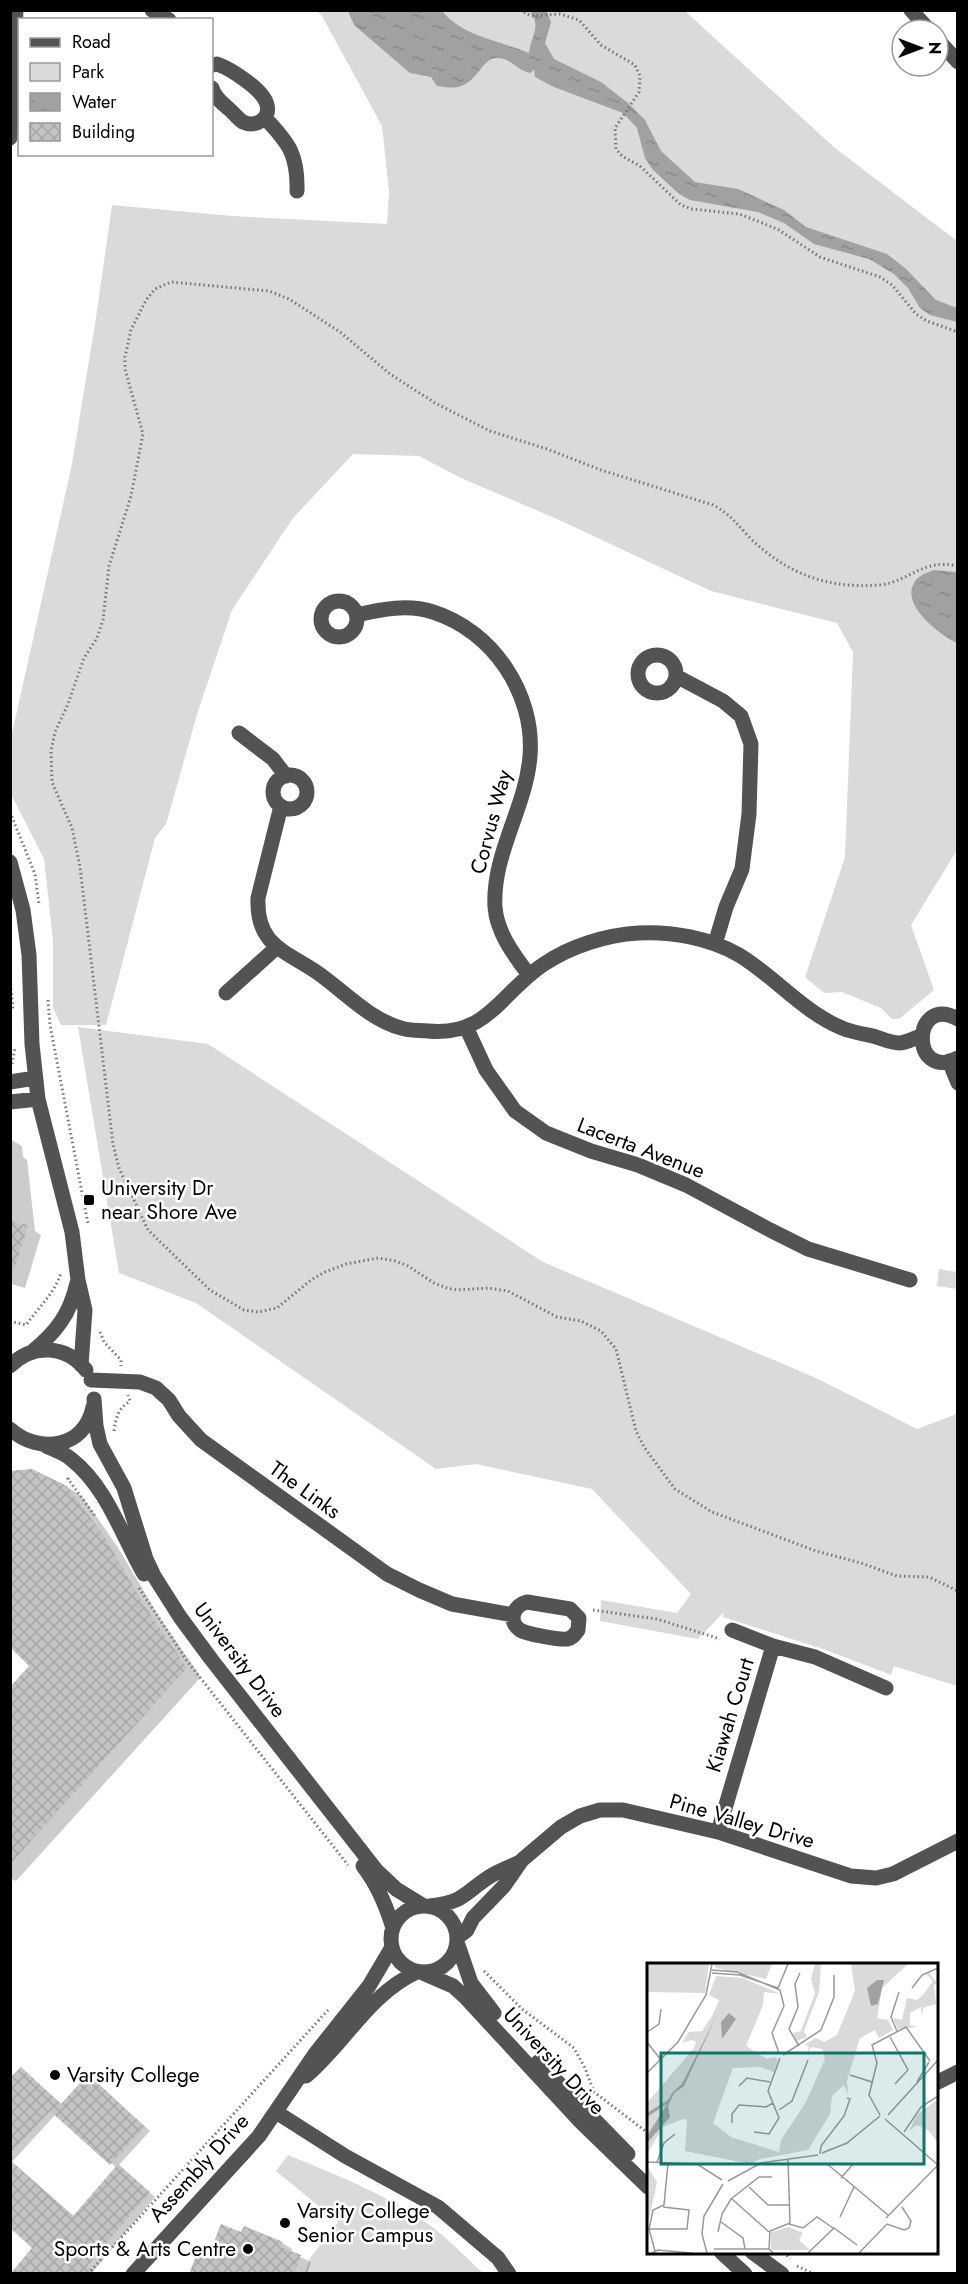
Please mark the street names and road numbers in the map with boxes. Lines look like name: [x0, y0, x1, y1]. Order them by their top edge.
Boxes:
street label: Corvus Way: [463, 766, 519, 877]
street label: Lacerta Avenue: [573, 1110, 709, 1186]
street label: The Links: [263, 1454, 347, 1526]
street label: University Drive: [187, 1596, 294, 1724]
street label: Kiawah Court: [698, 1654, 762, 1776]
street label: Pine Valley Drive: [666, 1786, 818, 1856]
street label: University Drive: [496, 2000, 612, 2122]
street label: Assembly Drive: [142, 2107, 256, 2229]

